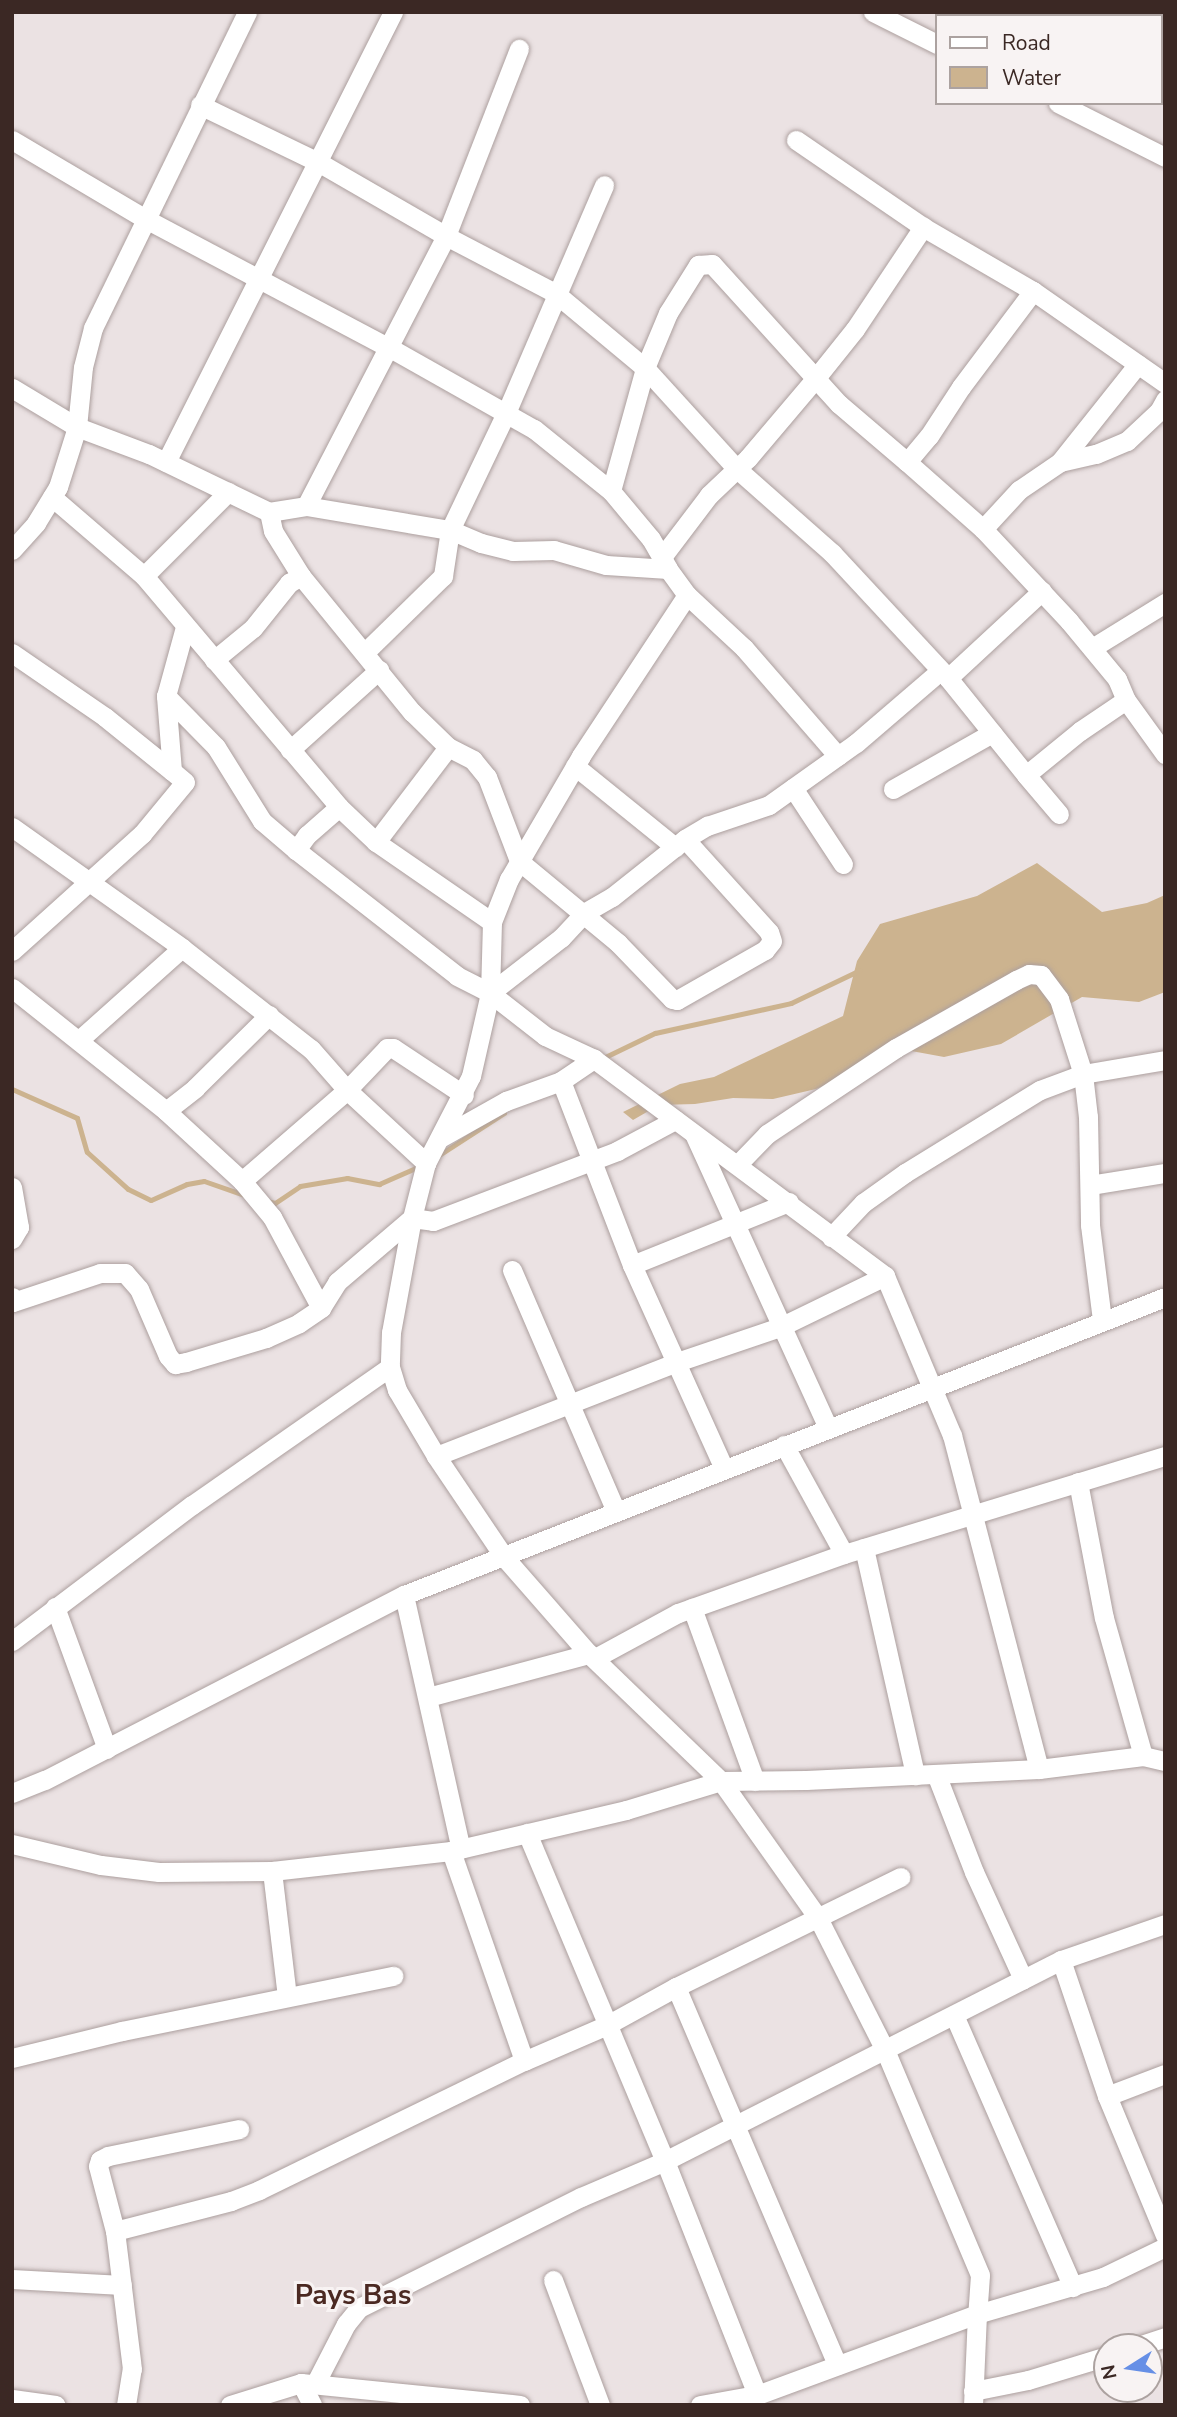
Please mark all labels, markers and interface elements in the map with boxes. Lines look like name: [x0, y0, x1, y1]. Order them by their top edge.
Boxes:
legend: [936, 14, 1163, 105]
text: Road: [1002, 29, 1051, 57]
text: Water: [1002, 64, 1061, 92]
district label: Pays Bas: [295, 2278, 411, 2312]
north arrow: [1093, 2333, 1163, 2403]
text: N: [1095, 2362, 1124, 2382]

